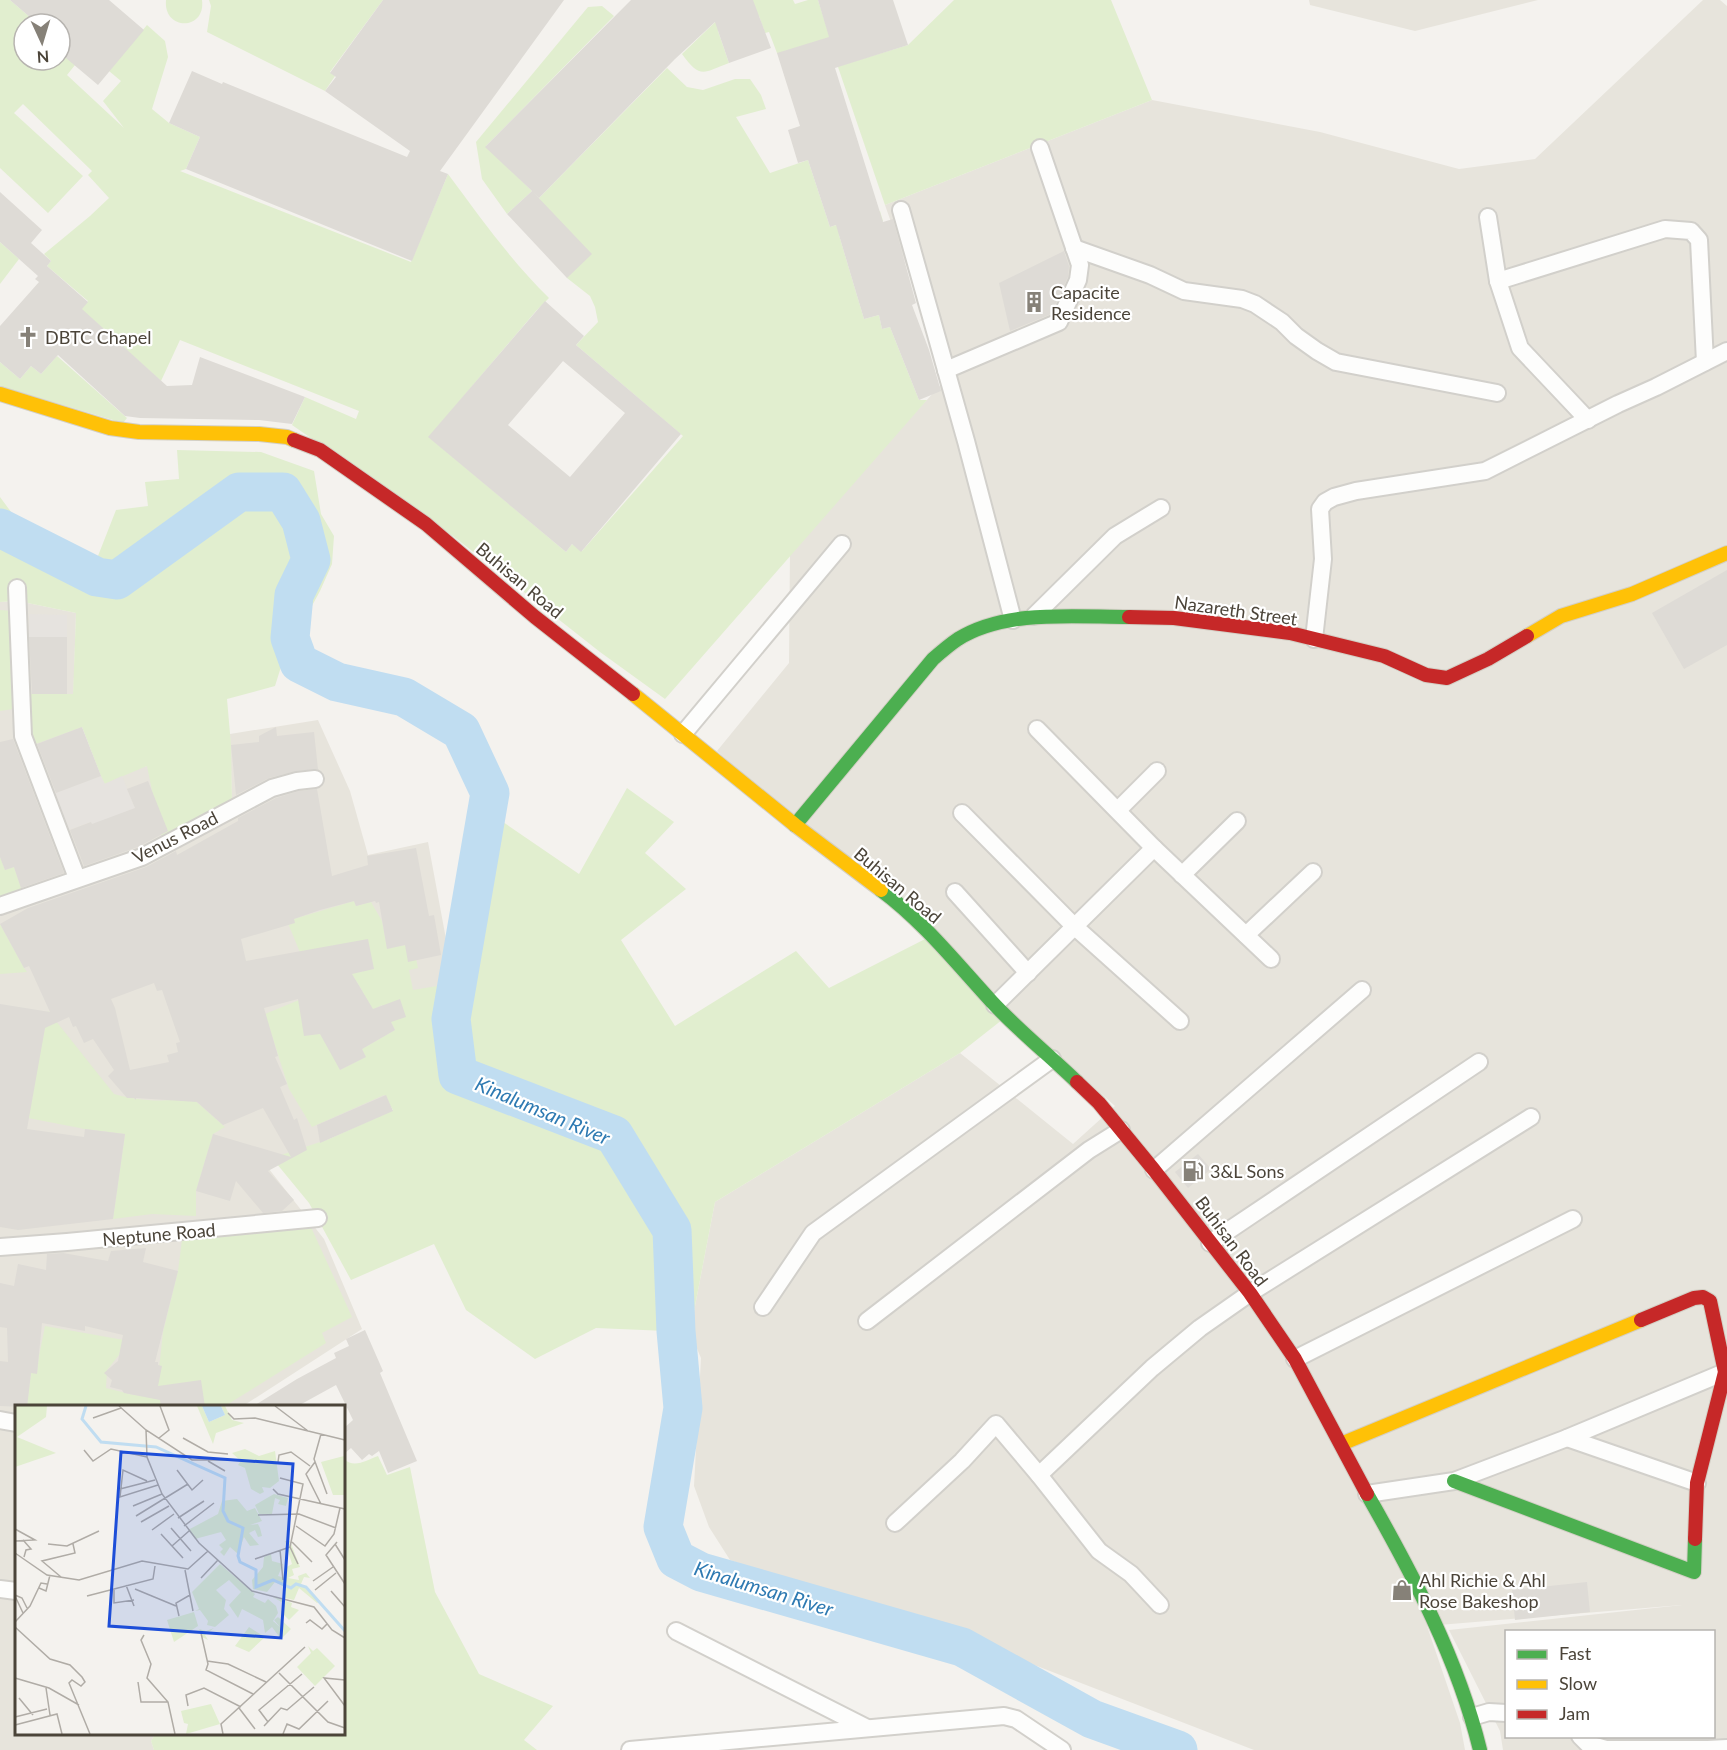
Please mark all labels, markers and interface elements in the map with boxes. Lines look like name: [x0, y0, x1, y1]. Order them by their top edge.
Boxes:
north arrow: [12, 12, 72, 72]
text: N: [36, 48, 50, 67]
place label: Capacite Residence: [1051, 281, 1131, 324]
building icon: Capacite Residence: [1022, 290, 1046, 314]
church icon: DBTC Chapel: [16, 325, 40, 349]
place label: DBTC Chapel: [45, 326, 152, 348]
street label: Buhisan Road: [472, 537, 568, 623]
street label: Nazareth Street: [1173, 591, 1299, 630]
street label: Venus Road: [129, 806, 221, 868]
street label: Buhisan Road: [850, 842, 946, 928]
water label: Kinalumsan River: [472, 1071, 615, 1150]
fuel station icon: 3&L Sons: [1181, 1159, 1205, 1183]
place label: 3&L Sons: [1210, 1160, 1285, 1182]
street label: Buhisan Road: [1191, 1192, 1273, 1290]
street label: Neptune Road: [101, 1218, 217, 1250]
inset map: [15, 1405, 345, 1735]
water label: Kinalumsan River: [692, 1555, 837, 1621]
place label: Ahl Richie & Ahl Rose Bakeshop: [1419, 1569, 1546, 1612]
shop icon: Ahl Richie & Ahl Rose Bakeshop: [1390, 1578, 1414, 1602]
legend: [1505, 1630, 1715, 1738]
text: Fast: [1559, 1642, 1592, 1664]
text: Slow: [1559, 1672, 1597, 1694]
text: Jam: [1559, 1702, 1590, 1724]

